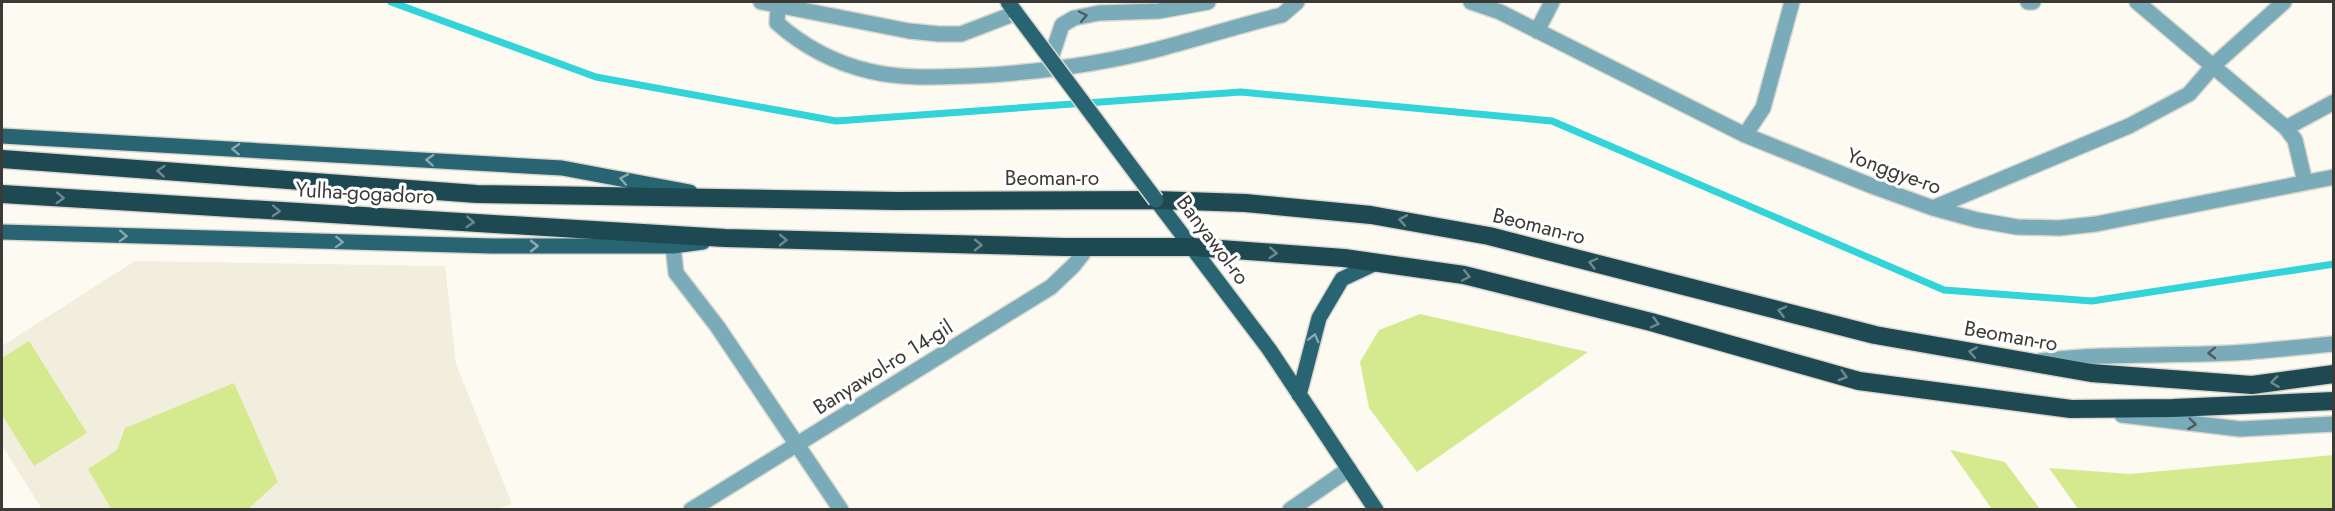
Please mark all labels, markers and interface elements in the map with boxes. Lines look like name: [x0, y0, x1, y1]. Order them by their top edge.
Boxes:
one-way arrow: [1078, 10, 1088, 23]
street label: Yonggye-ro: [1843, 140, 1945, 202]
one-way arrow: [231, 142, 240, 155]
one-way arrow: [426, 153, 435, 166]
street label: Beoman-ro: [1005, 163, 1099, 193]
one-way arrow: [156, 165, 166, 178]
one-way arrow: [619, 173, 629, 186]
street label: Yulha-gogadoro: [295, 174, 435, 212]
street label: Banyawol-ro: [1169, 189, 1257, 291]
one-way arrow: [55, 191, 64, 204]
street label: Beoman-ro: [1490, 200, 1588, 252]
one-way arrow: [271, 204, 280, 217]
one-way arrow: [1399, 214, 1409, 227]
one-way arrow: [466, 216, 475, 229]
one-way arrow: [118, 229, 127, 242]
one-way arrow: [779, 234, 788, 246]
one-way arrow: [334, 235, 343, 248]
one-way arrow: [974, 238, 983, 251]
one-way arrow: [529, 240, 538, 252]
one-way arrow: [1268, 246, 1277, 259]
one-way arrow: [1588, 258, 1598, 271]
one-way arrow: [1461, 269, 1471, 282]
one-way arrow: [1777, 306, 1787, 319]
street label: Banyawol-ro 14-gil: [807, 312, 959, 422]
street label: Beoman-ro: [1962, 313, 2060, 359]
one-way arrow: [1650, 316, 1660, 329]
one-way arrow: [1306, 333, 1319, 343]
one-way arrow: [1968, 346, 1978, 359]
one-way arrow: [2208, 347, 2217, 359]
one-way arrow: [1837, 369, 1848, 381]
one-way arrow: [2271, 375, 2280, 388]
one-way arrow: [2187, 417, 2196, 429]

